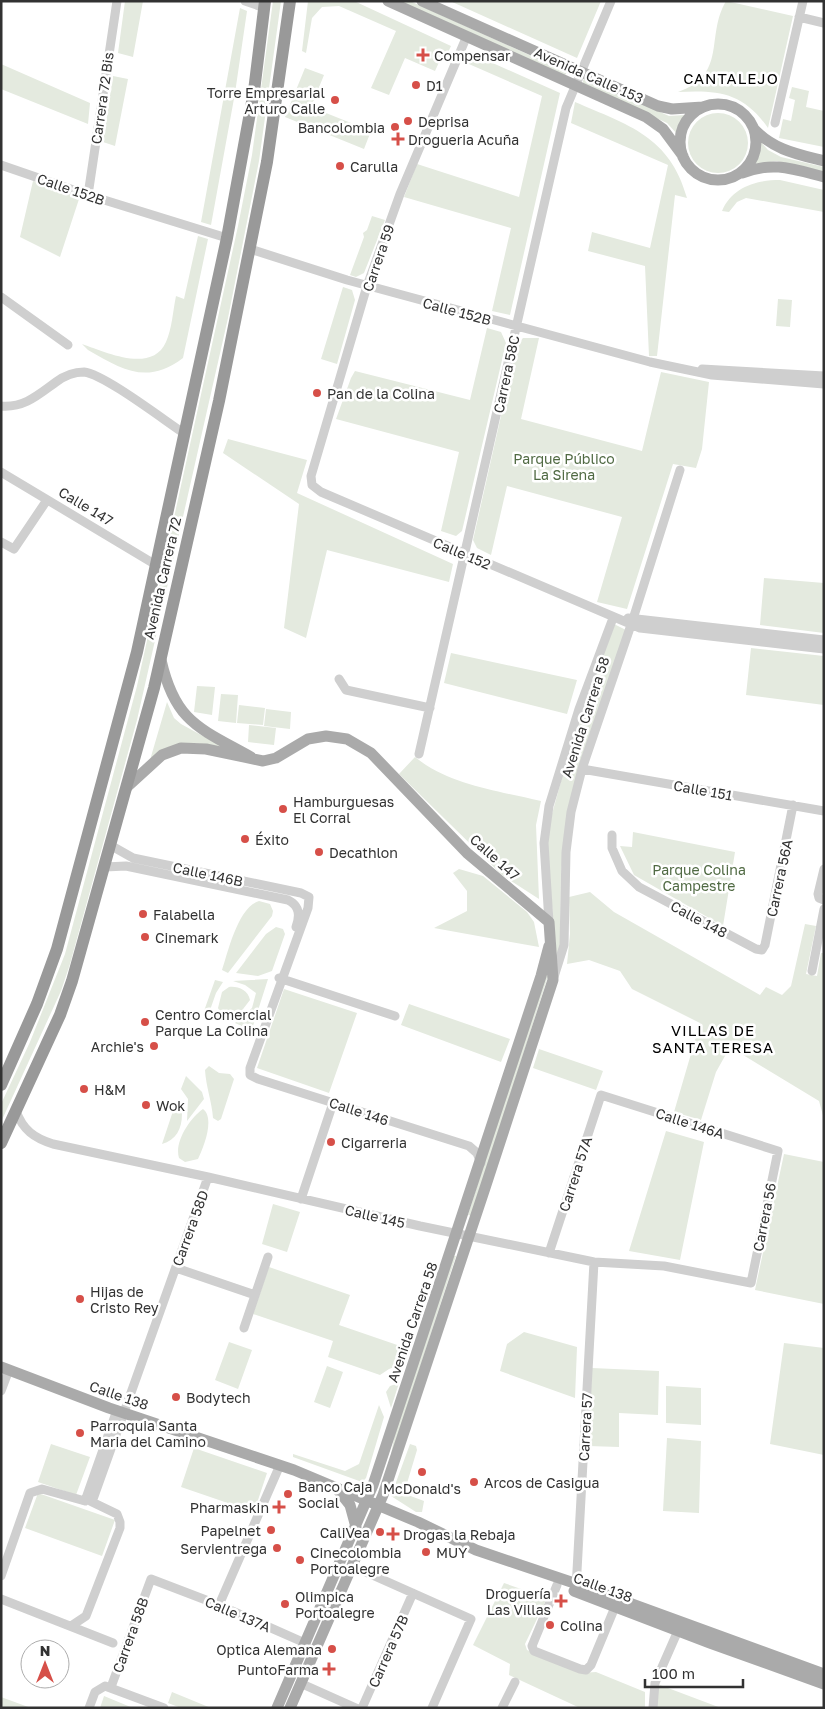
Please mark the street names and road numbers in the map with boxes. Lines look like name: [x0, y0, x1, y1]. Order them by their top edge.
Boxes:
street label: Avenida Calle 153: [532, 43, 646, 107]
street label: Carrera 72 Bis: [87, 51, 117, 145]
street label: Calle 152B: [35, 170, 107, 208]
street label: Carrera 59: [359, 222, 397, 294]
street label: Calle 152B: [421, 294, 493, 328]
street label: Carrera 58C: [489, 333, 523, 415]
street label: Calle 147: [56, 483, 116, 529]
street label: Avenida Carrera 72: [140, 515, 184, 641]
street label: Calle 152: [431, 533, 493, 573]
street label: Avenida Carrera 58: [557, 654, 613, 780]
street label: Calle 151: [672, 776, 734, 804]
street label: Calle 147: [467, 830, 523, 884]
street label: Carrera 56A: [762, 837, 796, 918]
street label: Calle 146B: [171, 858, 245, 890]
street label: Calle 148: [668, 897, 730, 941]
street label: Calle 146: [327, 1093, 391, 1129]
street label: Calle 146A: [654, 1104, 727, 1142]
street label: Carrera 57A: [555, 1134, 595, 1214]
street label: Carrera 56: [749, 1181, 779, 1253]
street label: Carrera 58D: [168, 1188, 212, 1268]
street label: Calle 145: [343, 1201, 407, 1231]
street label: Avenida Carrera 58: [383, 1260, 441, 1384]
street label: Calle 138: [87, 1377, 151, 1413]
street label: Carrera 57: [575, 1392, 595, 1462]
street label: Calle 138: [571, 1569, 635, 1605]
street label: Calle 137A: [203, 1593, 274, 1636]
street label: Carrera 58B: [108, 1595, 152, 1675]
street label: Carrera 57B: [364, 1612, 412, 1690]

